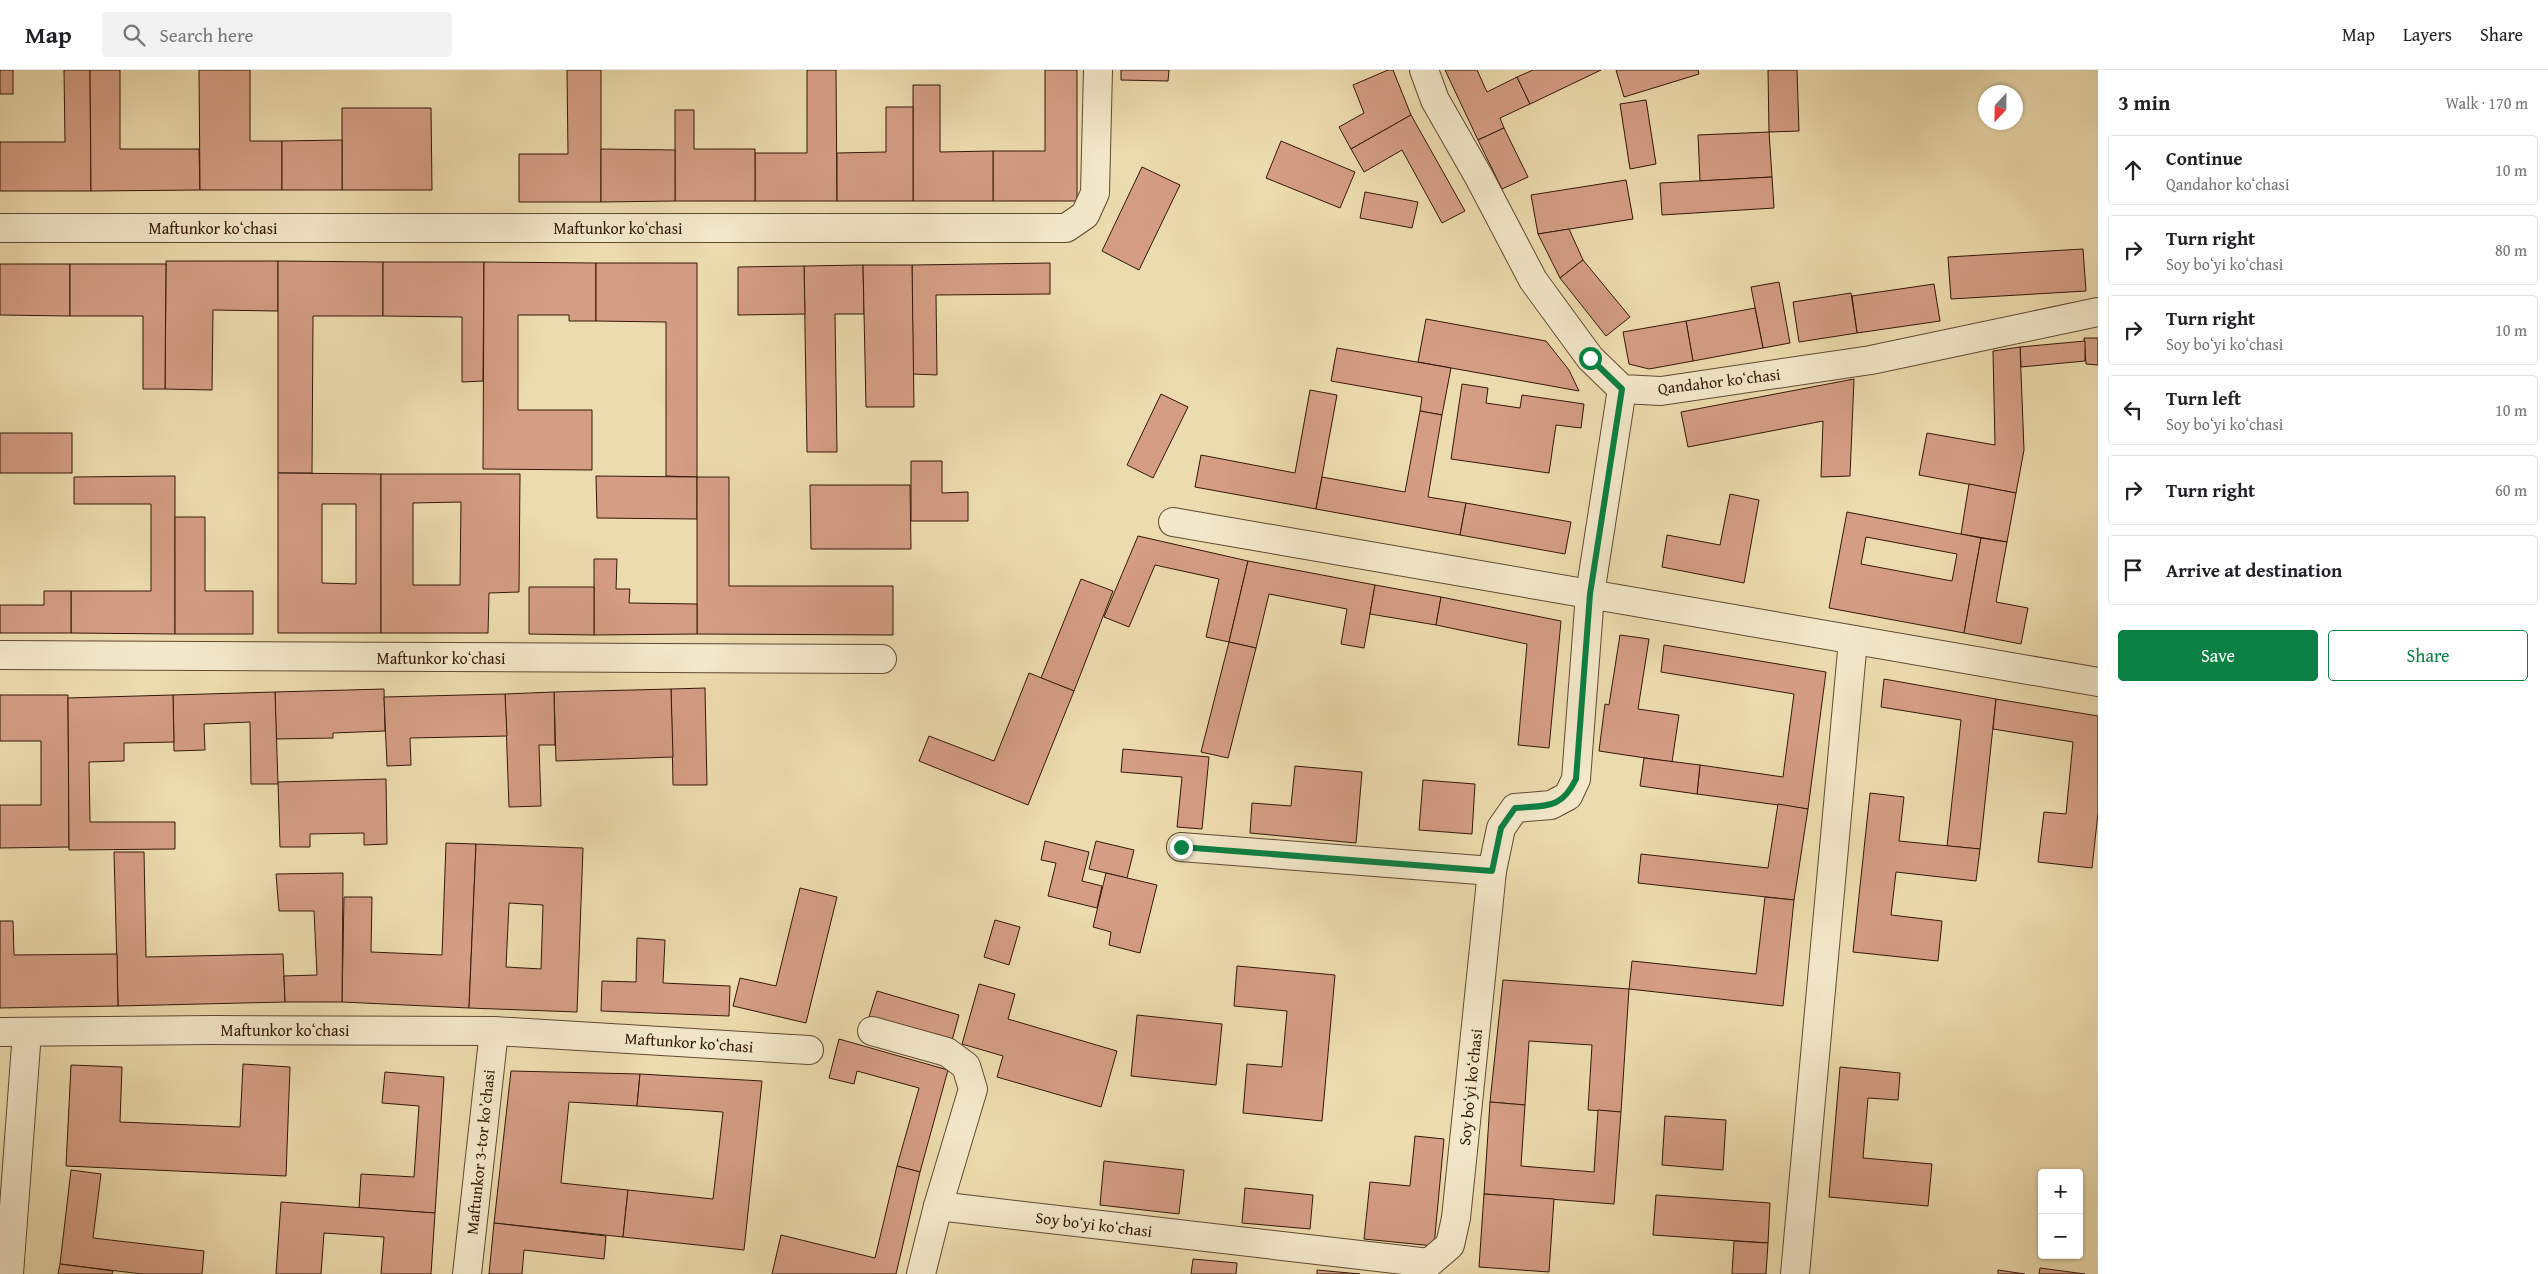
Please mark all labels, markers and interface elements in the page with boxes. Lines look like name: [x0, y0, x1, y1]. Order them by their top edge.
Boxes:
search box: [102, 12, 452, 57]
text: Map: [25, 17, 72, 52]
icon: search: [120, 21, 148, 49]
text: Search here: [160, 21, 253, 49]
text: Map: [2342, 21, 2375, 48]
text: Layers: [2403, 21, 2452, 48]
text: Share: [2480, 21, 2523, 48]
north arrow: [1978, 85, 2023, 130]
text: 3 min: [2118, 87, 2170, 118]
text: Walk · 170 m: [2445, 91, 2528, 115]
text: Continue: [2166, 144, 2243, 172]
icon: ahead: [2119, 156, 2147, 184]
text: 10 m: [2495, 158, 2527, 182]
text: Qandahor koʻchasi: [2166, 172, 2289, 196]
street label: Maftunkor koʻchasi: [149, 216, 278, 240]
street label: Maftunkor koʻchasi: [554, 216, 683, 240]
text: Turn right: [2166, 224, 2255, 252]
icon: right: [2119, 236, 2147, 264]
text: 80 m: [2495, 238, 2527, 262]
text: Soy boʻyi koʻchasi: [2166, 252, 2283, 276]
text: Turn right: [2166, 304, 2255, 332]
icon: right: [2119, 316, 2147, 344]
text: 10 m: [2495, 318, 2527, 342]
text: Soy boʻyi koʻchasi: [2166, 332, 2283, 356]
route start: [1579, 347, 1602, 370]
street label: Qandahor koʻchasi: [1656, 362, 1782, 400]
text: Turn left: [2166, 384, 2241, 412]
icon: left: [2119, 396, 2147, 424]
text: 10 m: [2495, 398, 2527, 422]
text: Soy boʻyi koʻchasi: [2166, 412, 2283, 436]
icon: right: [2119, 476, 2147, 504]
text: Turn right: [2166, 476, 2255, 504]
text: 60 m: [2495, 478, 2527, 502]
icon: arrive: [2119, 556, 2147, 584]
text: Arrive at destination: [2166, 556, 2342, 584]
button: Save: [2118, 630, 2318, 681]
button: Share: [2328, 630, 2528, 681]
street label: Maftunkor koʻchasi: [377, 646, 506, 670]
route end: [1170, 836, 1193, 859]
street label: Maftunkor koʻchasi: [221, 1018, 350, 1042]
street label: Maftunkor koʻchasi: [624, 1026, 755, 1059]
street label: Soy boʻyi koʻchasi: [1452, 1027, 1488, 1147]
street label: Maftunkor 3-tor koʼchasi: [459, 1068, 501, 1236]
map controls: [2038, 1169, 2083, 1259]
button: +: [2038, 1169, 2083, 1214]
street label: Soy boʻyi koʻchasi: [1034, 1205, 1154, 1243]
button: −: [2038, 1214, 2083, 1259]

